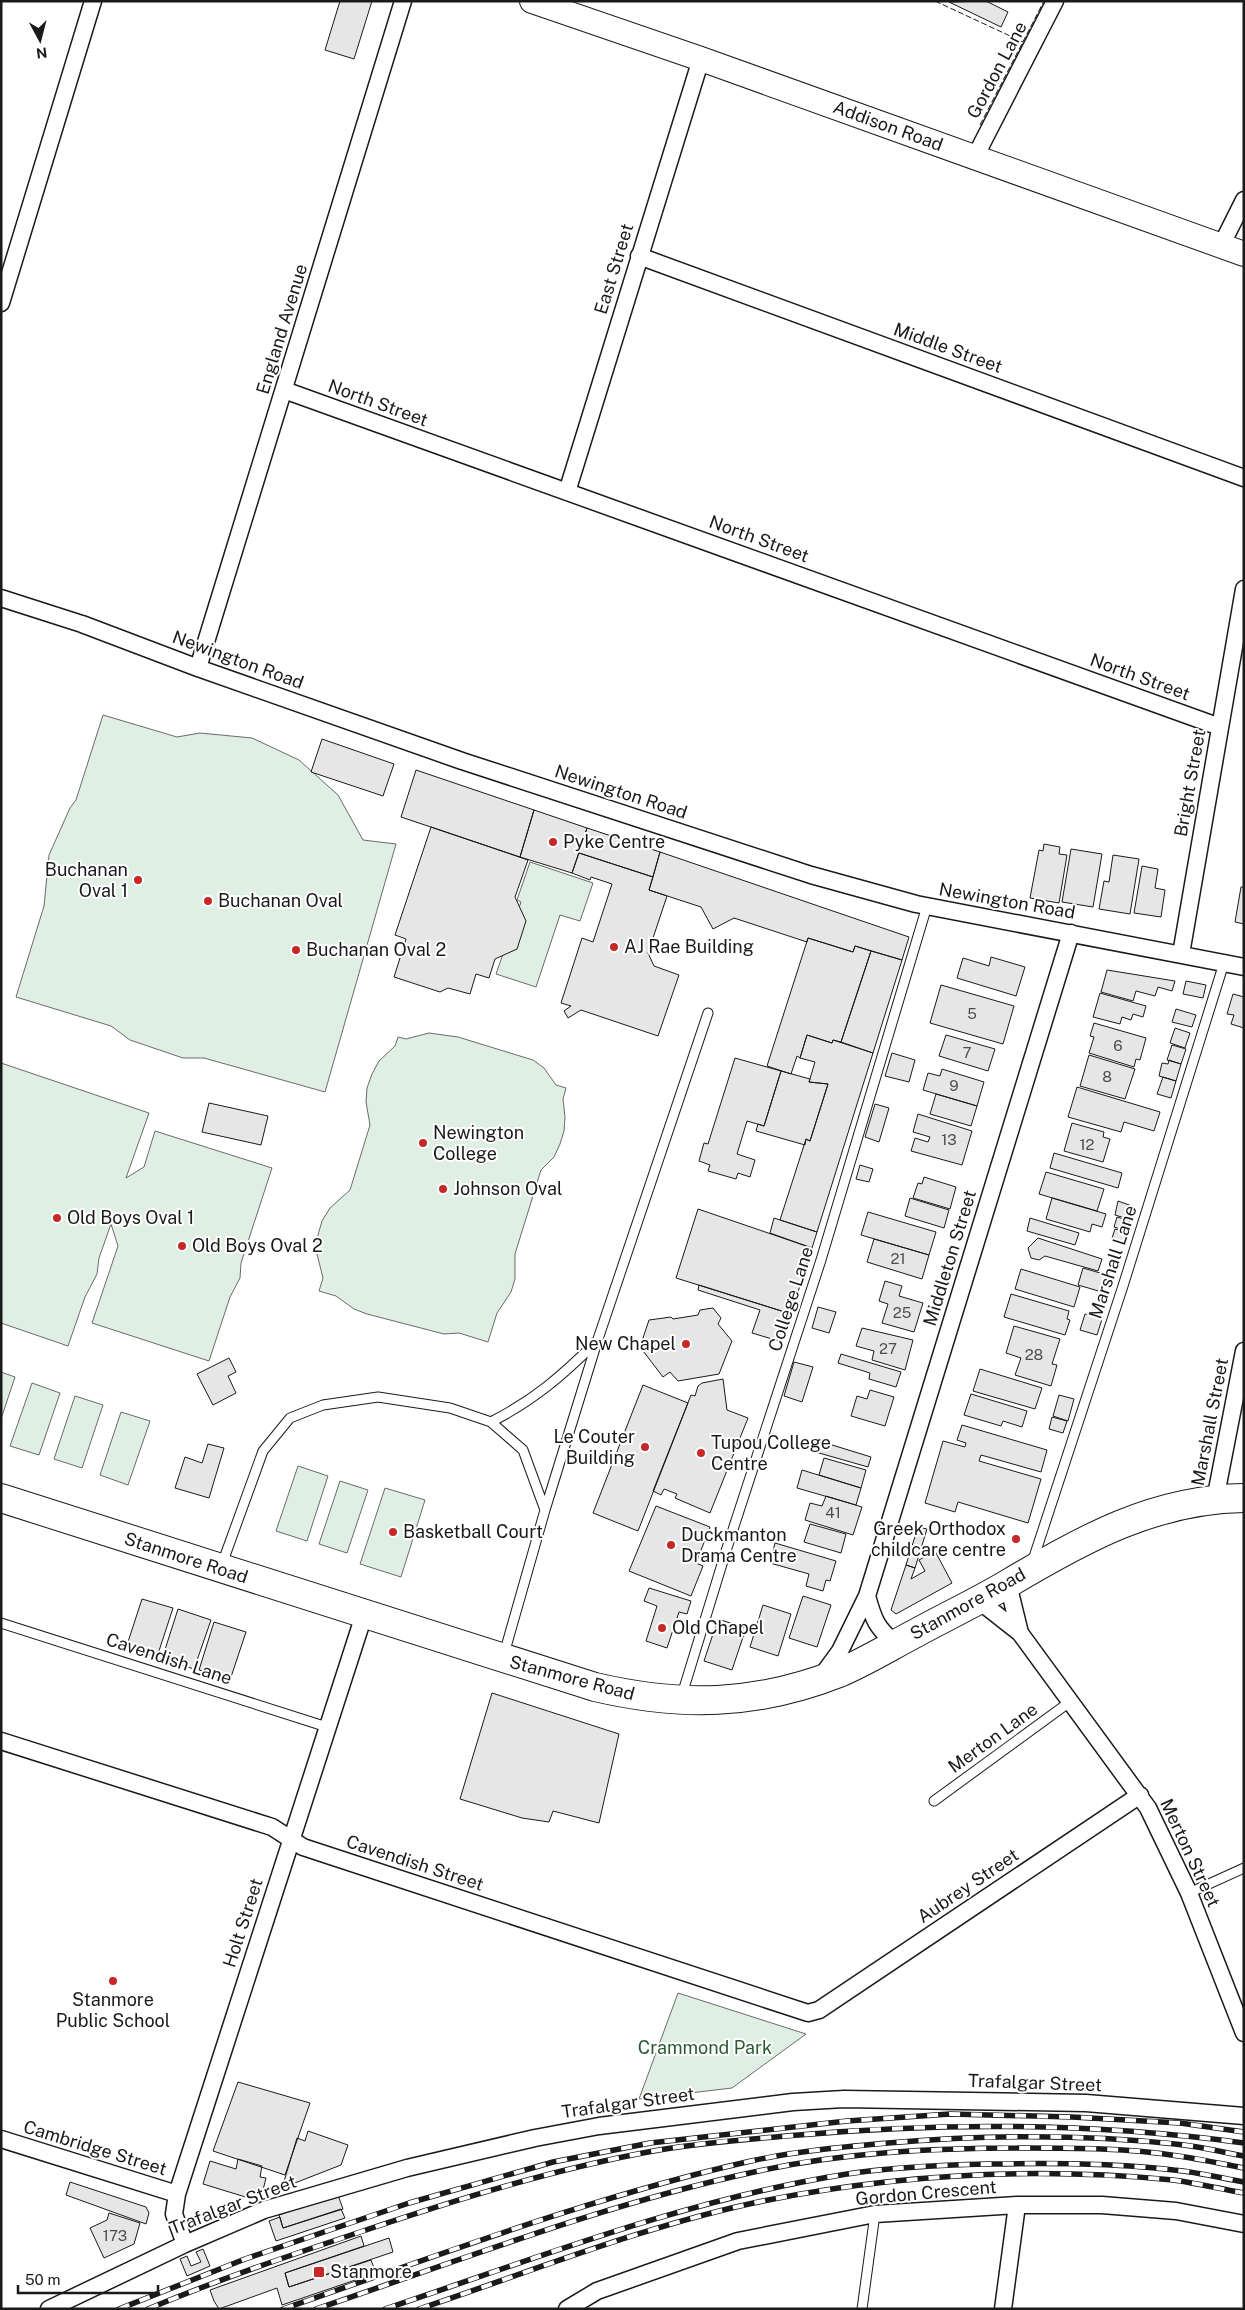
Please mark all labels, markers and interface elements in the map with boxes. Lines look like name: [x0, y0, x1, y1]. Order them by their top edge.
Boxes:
north arrow: [15, 15, 65, 65]
street label: Gordon Lane: [962, 18, 1031, 122]
text: N: [35, 44, 48, 62]
street label: Addison Road: [830, 96, 946, 155]
street label: East Street: [590, 221, 637, 317]
street label: England Avenue: [252, 261, 311, 397]
street label: Middle Street: [891, 318, 1005, 377]
street label: North Street: [325, 375, 431, 430]
street label: North Street: [706, 511, 812, 566]
street label: Newington Road: [170, 626, 307, 693]
street label: North Street: [1087, 649, 1193, 704]
street label: Bright Street: [1170, 728, 1209, 838]
street label: Newington Road: [552, 760, 690, 823]
place label: Pyke Centre: [563, 831, 665, 852]
marker: Pyke Centre: [547, 836, 559, 848]
place label: Buchanan Oval 1: [45, 859, 128, 901]
marker: Buchanan Oval 1: [132, 874, 144, 886]
street label: Newington Road: [937, 878, 1077, 923]
place label: Buchanan Oval: [218, 890, 343, 911]
marker: Buchanan Oval: [202, 895, 214, 907]
place label: AJ Rae Building: [624, 936, 754, 957]
place label: Buchanan Oval 2: [306, 939, 446, 960]
marker: AJ Rae Building: [608, 941, 620, 953]
marker: Buchanan Oval 2: [290, 944, 302, 956]
house number: 5: [967, 1005, 977, 1022]
house number: 6: [1113, 1037, 1123, 1054]
house number: 7: [962, 1044, 972, 1061]
house number: 8: [1102, 1068, 1112, 1085]
house number: 9: [949, 1077, 959, 1094]
place label: Newington College: [433, 1122, 524, 1164]
house number: 13: [941, 1131, 957, 1148]
house number: 12: [1079, 1136, 1095, 1153]
marker: Newington College: [417, 1137, 429, 1149]
place label: Johnson Oval: [453, 1178, 562, 1199]
marker: Johnson Oval: [437, 1183, 449, 1195]
street label: Middleton Street: [919, 1187, 980, 1328]
street label: Marshall Lane: [1084, 1203, 1141, 1321]
place label: Old Boys Oval 1: [67, 1207, 194, 1228]
marker: Old Boys Oval 1: [51, 1212, 63, 1224]
place label: Old Boys Oval 2: [192, 1235, 323, 1256]
marker: Old Boys Oval 2: [176, 1240, 188, 1252]
street label: College Lane: [764, 1244, 817, 1354]
house number: 21: [890, 1250, 906, 1267]
house number: 25: [893, 1304, 911, 1321]
place label: New Chapel: [575, 1333, 676, 1354]
marker: New Chapel: [680, 1338, 692, 1350]
house number: 27: [879, 1340, 897, 1357]
house number: 28: [1025, 1346, 1043, 1363]
street label: Marshall Street: [1187, 1356, 1232, 1488]
place label: Le Couter Building: [554, 1426, 635, 1468]
place label: Tupou College Centre: [711, 1432, 831, 1474]
marker: Le Couter Building: [639, 1441, 651, 1453]
marker: Tupou College Centre: [695, 1447, 707, 1459]
house number: 41: [825, 1504, 841, 1521]
place label: Greek Orthodox childcare centre: [871, 1518, 1006, 1560]
place label: Basketball Court: [403, 1521, 543, 1542]
place label: Duckmanton Drama Centre: [681, 1524, 797, 1566]
marker: Basketball Court: [387, 1526, 399, 1538]
street label: Stanmore Road: [122, 1528, 251, 1587]
marker: Greek Orthodox childcare centre: [1010, 1533, 1022, 1545]
marker: Duckmanton Drama Centre: [665, 1539, 677, 1551]
street label: Stanmore Road: [906, 1563, 1029, 1644]
place label: Old Chapel: [672, 1617, 764, 1638]
marker: Old Chapel: [656, 1622, 668, 1634]
street label: Cavendish Lane: [104, 1628, 235, 1689]
street label: Stanmore Road: [507, 1651, 637, 1704]
street label: Merton Lane: [944, 1698, 1041, 1777]
street label: Merton Street: [1156, 1795, 1225, 1910]
street label: Cavendish Street: [344, 1830, 486, 1895]
street label: Aubrey Street: [913, 1844, 1022, 1927]
street label: Holt Street: [218, 1876, 267, 1970]
marker: Stanmore Public School: [107, 1975, 119, 1987]
place label: Stanmore Public School: [56, 1989, 170, 2031]
park label: Crammond Park: [638, 2037, 772, 2058]
street label: Trafalgar Street: [968, 2070, 1102, 2095]
street label: Trafalgar Street: [560, 2083, 696, 2122]
street label: Cambridge Street: [21, 2116, 169, 2179]
street label: Trafalgar Street: [166, 2171, 299, 2238]
street label: Gordon Crescent: [855, 2176, 997, 2209]
house number: 173: [103, 2227, 127, 2244]
place label: Stanmore: [330, 2261, 412, 2282]
scale bar: [18, 2262, 158, 2294]
marker: Stanmore: [312, 2265, 326, 2279]
text: 50 m: [25, 2271, 60, 2288]

